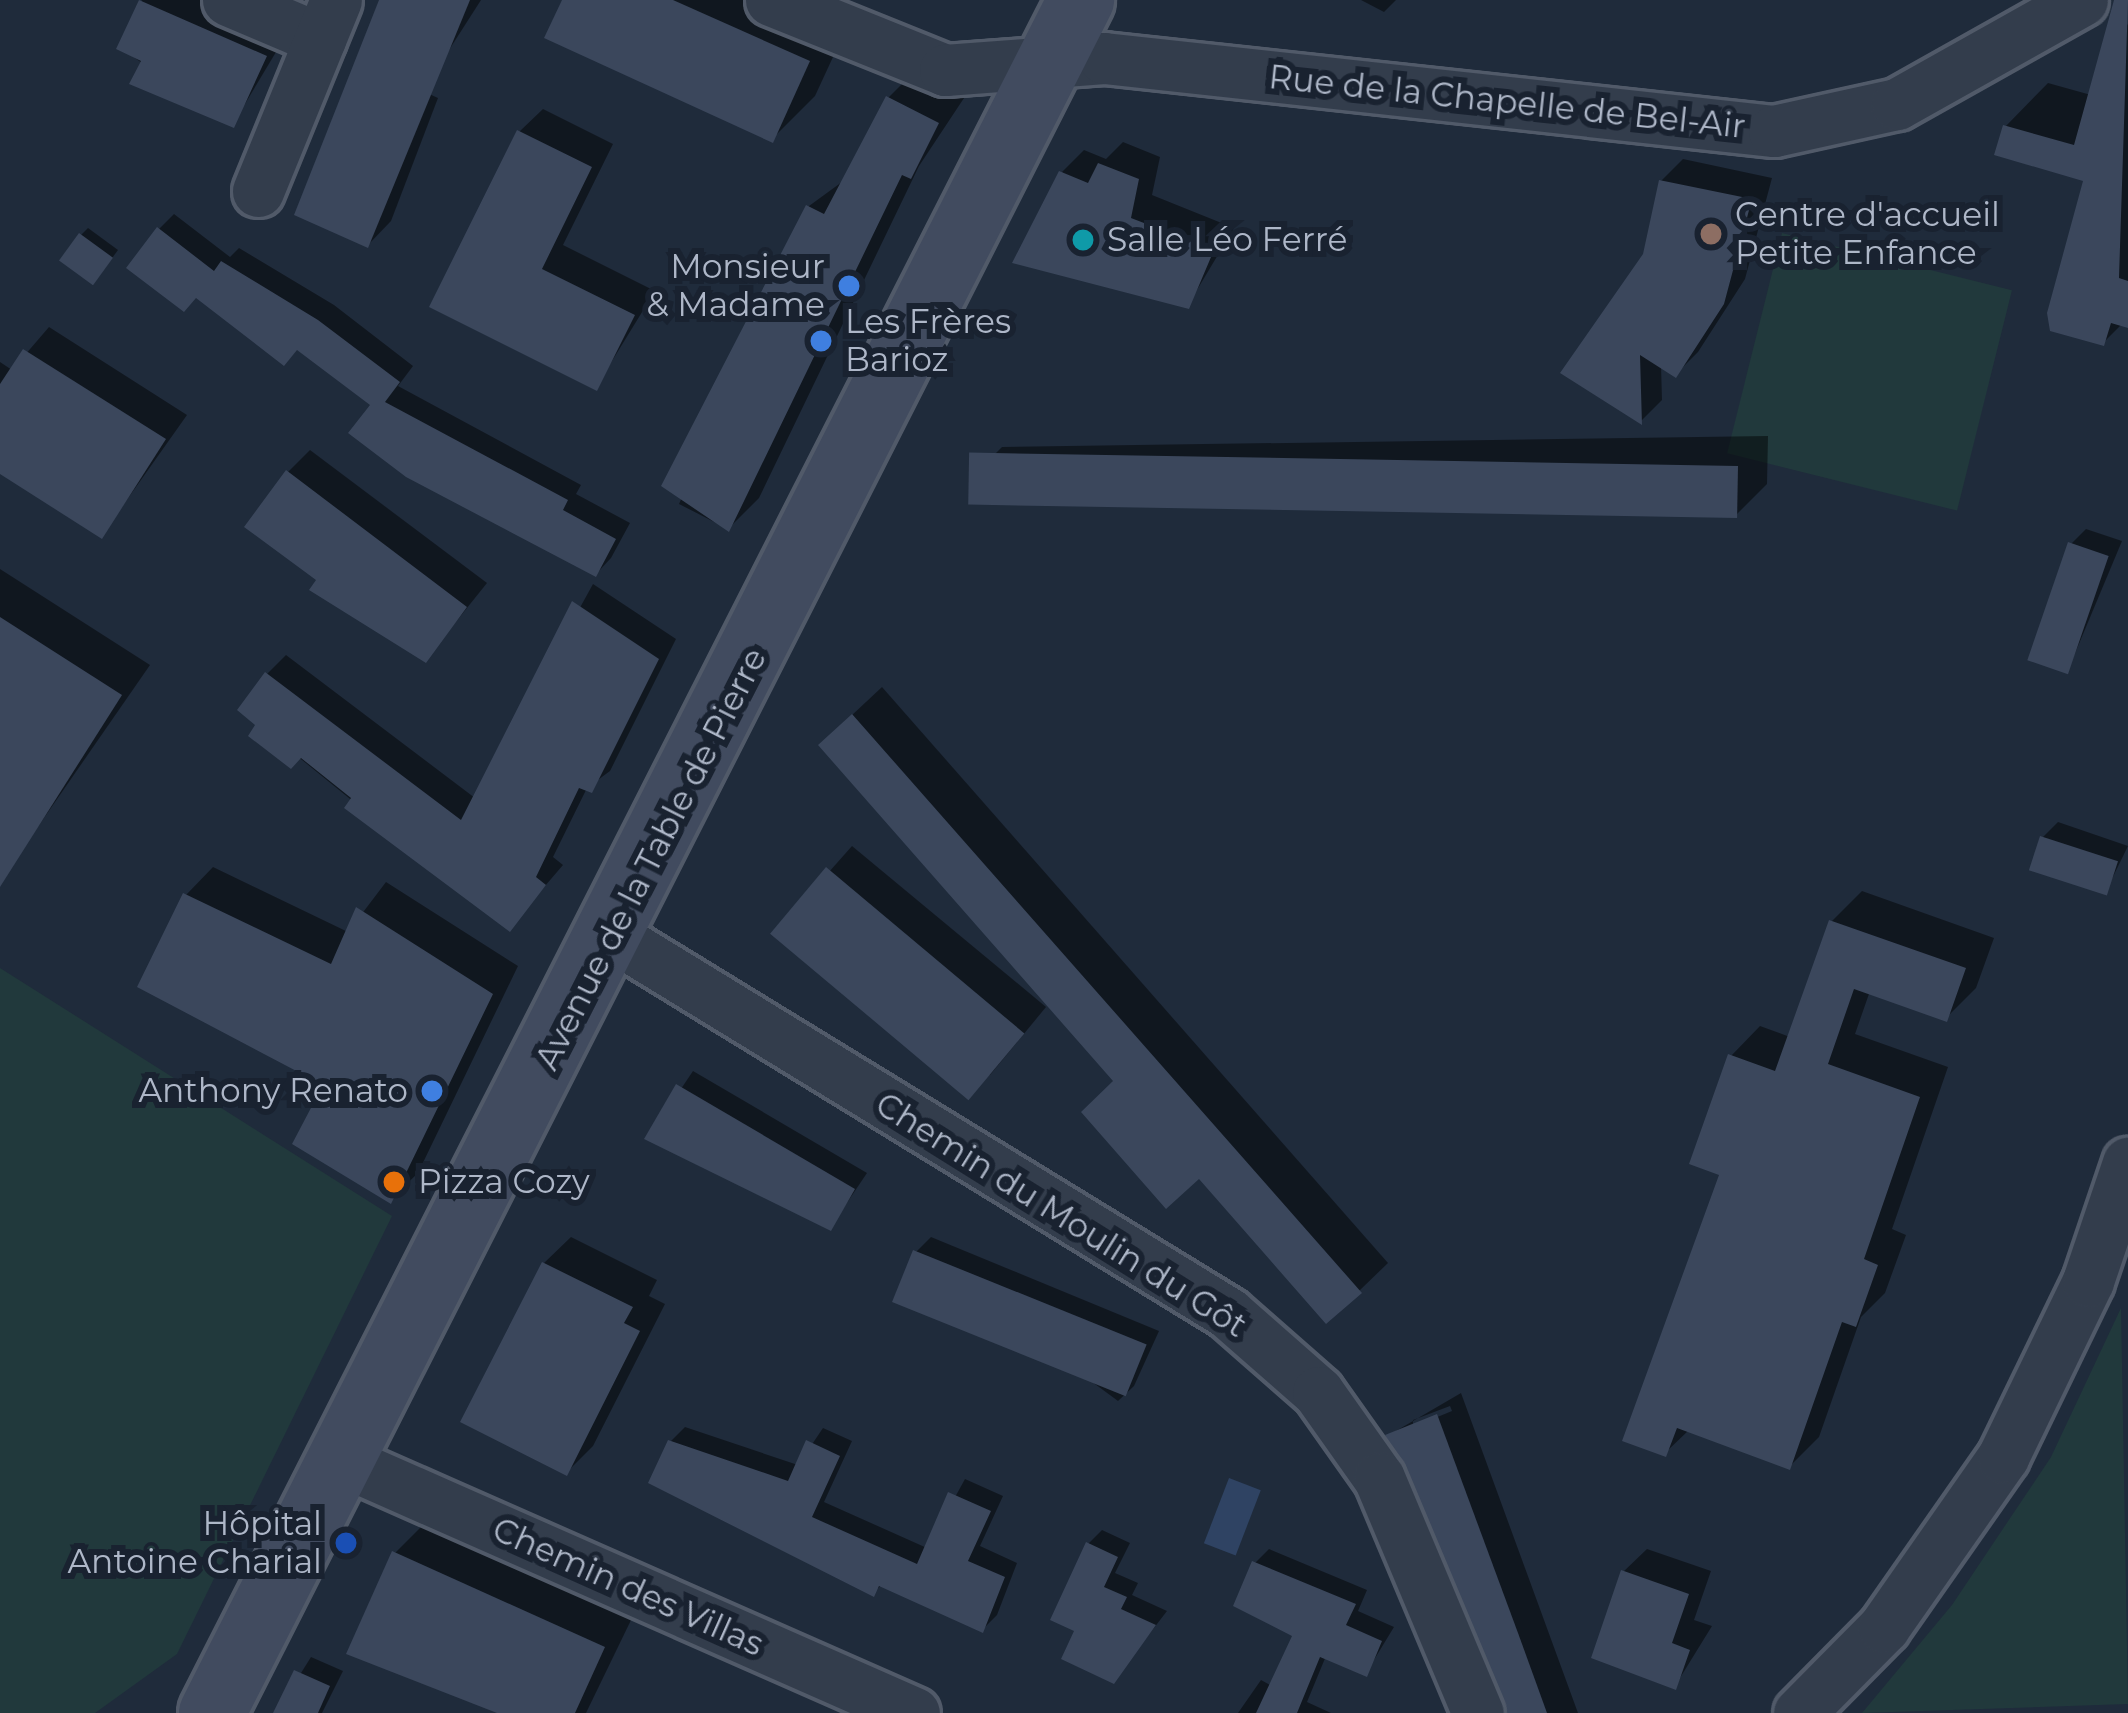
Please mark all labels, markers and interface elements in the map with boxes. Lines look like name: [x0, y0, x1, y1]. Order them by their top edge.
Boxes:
street label: Rue de la Chapelle de Bel-Air: [1267, 57, 1747, 147]
place label: Centre d'accueil Petite Enfance: [1735, 195, 2000, 273]
place label: Salle Léo Ferré: [1107, 220, 1348, 260]
marker: Centre d'accueil Petite Enfance: [1698, 221, 1724, 247]
marker: Salle Léo Ferré: [1070, 227, 1096, 253]
place label: Monsieur & Madame: [647, 247, 825, 325]
marker: Monsieur & Madame: [836, 273, 862, 299]
place label: Les Frères Barioz: [845, 302, 1011, 380]
marker: Les Frères Barioz: [808, 328, 834, 354]
street label: Avenue de la Table de Pierre: [527, 642, 775, 1076]
place label: Anthony Renato: [138, 1071, 408, 1111]
marker: Anthony Renato: [419, 1078, 445, 1104]
street label: Chemin du Moulin du Gôt: [868, 1084, 1254, 1346]
place label: Pizza Cozy: [418, 1162, 590, 1202]
marker: Pizza Cozy: [381, 1169, 407, 1195]
place label: Hôpital Antoine Charial: [67, 1504, 322, 1582]
street label: Chemin des Villas: [486, 1509, 770, 1665]
marker: Hôpital Antoine Charial: [333, 1530, 359, 1556]

